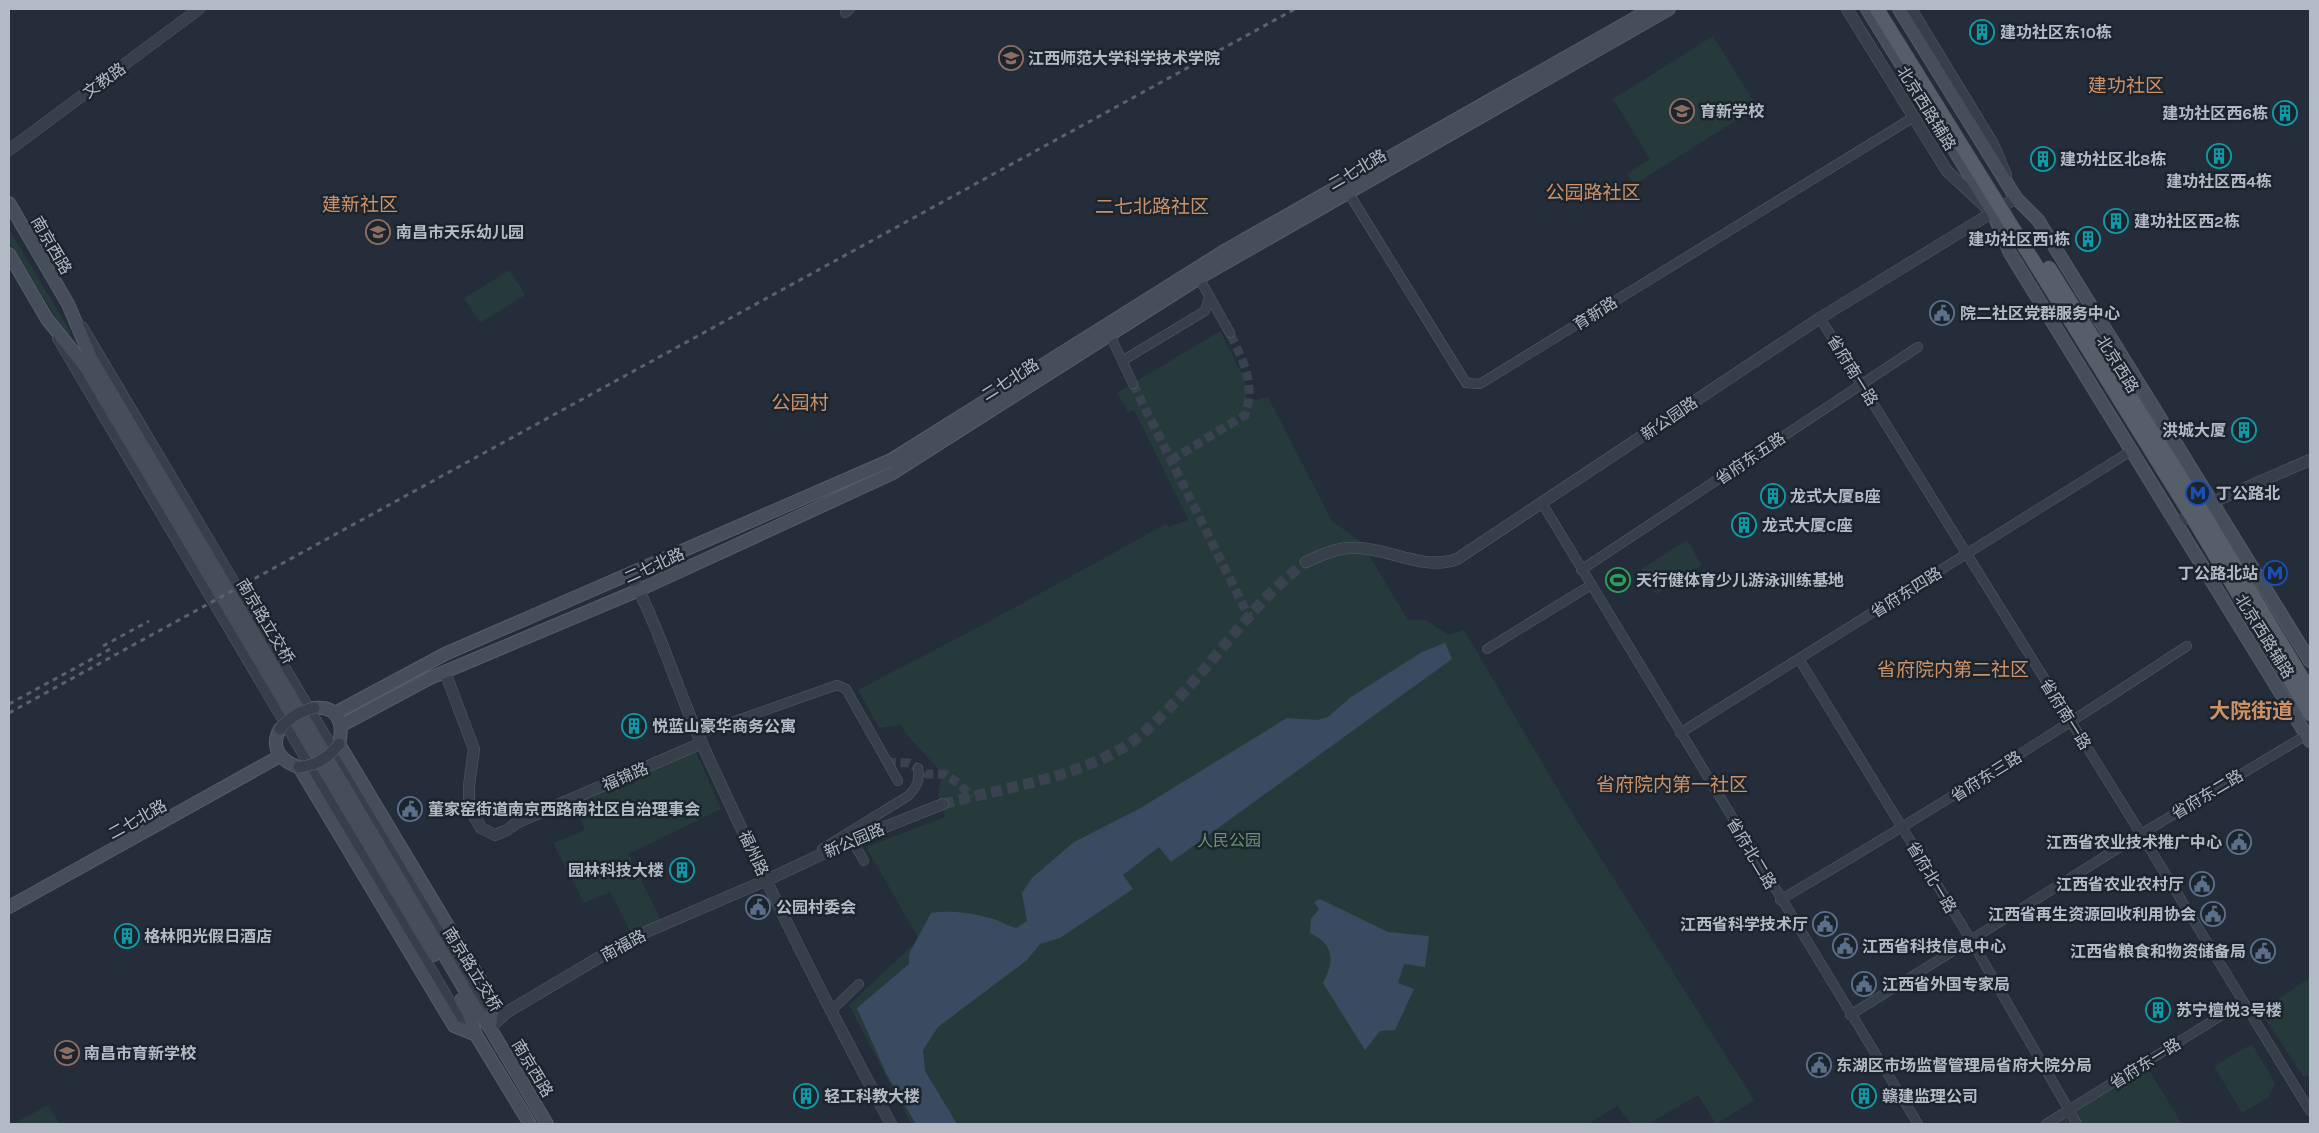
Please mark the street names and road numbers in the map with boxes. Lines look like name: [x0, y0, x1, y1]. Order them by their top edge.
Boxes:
street label: 文教路: [79, 59, 129, 102]
street label: 北京西路辅路: [1893, 63, 1960, 154]
street label: 二七北路: [1325, 145, 1390, 194]
street label: 南京西路: [27, 213, 76, 278]
street label: 育新路: [1570, 293, 1621, 334]
street label: 省府南一路: [1823, 331, 1882, 409]
street label: 北京西路: [2093, 332, 2143, 396]
street label: 二七北路: [978, 354, 1042, 404]
street label: 新公园路: [1637, 393, 1701, 444]
street label: 省府东五路: [1712, 428, 1789, 489]
street label: 二七北路: [621, 544, 687, 587]
street label: 省府东四路: [1867, 563, 1945, 622]
street label: 南京路立交桥: [233, 575, 298, 667]
street label: 北京西路辅路: [2231, 591, 2298, 682]
street label: 省府南一路: [2036, 675, 2095, 753]
street label: 省府东三路: [1947, 747, 2025, 806]
street label: 福锦路: [599, 758, 651, 795]
street label: 省府东二路: [2168, 766, 2246, 823]
street label: 二七北路: [105, 796, 170, 843]
street label: 省府北二路: [1723, 814, 1780, 892]
street label: 新公园路: [821, 819, 887, 862]
street label: 福州路: [735, 827, 772, 879]
street label: 省府北一路: [1903, 838, 1960, 916]
street label: 南京路立交桥: [439, 924, 506, 1015]
street label: 南福路: [598, 926, 649, 965]
street label: 省府东一路: [2106, 1034, 2184, 1093]
street label: 南京西路: [508, 1036, 557, 1101]

